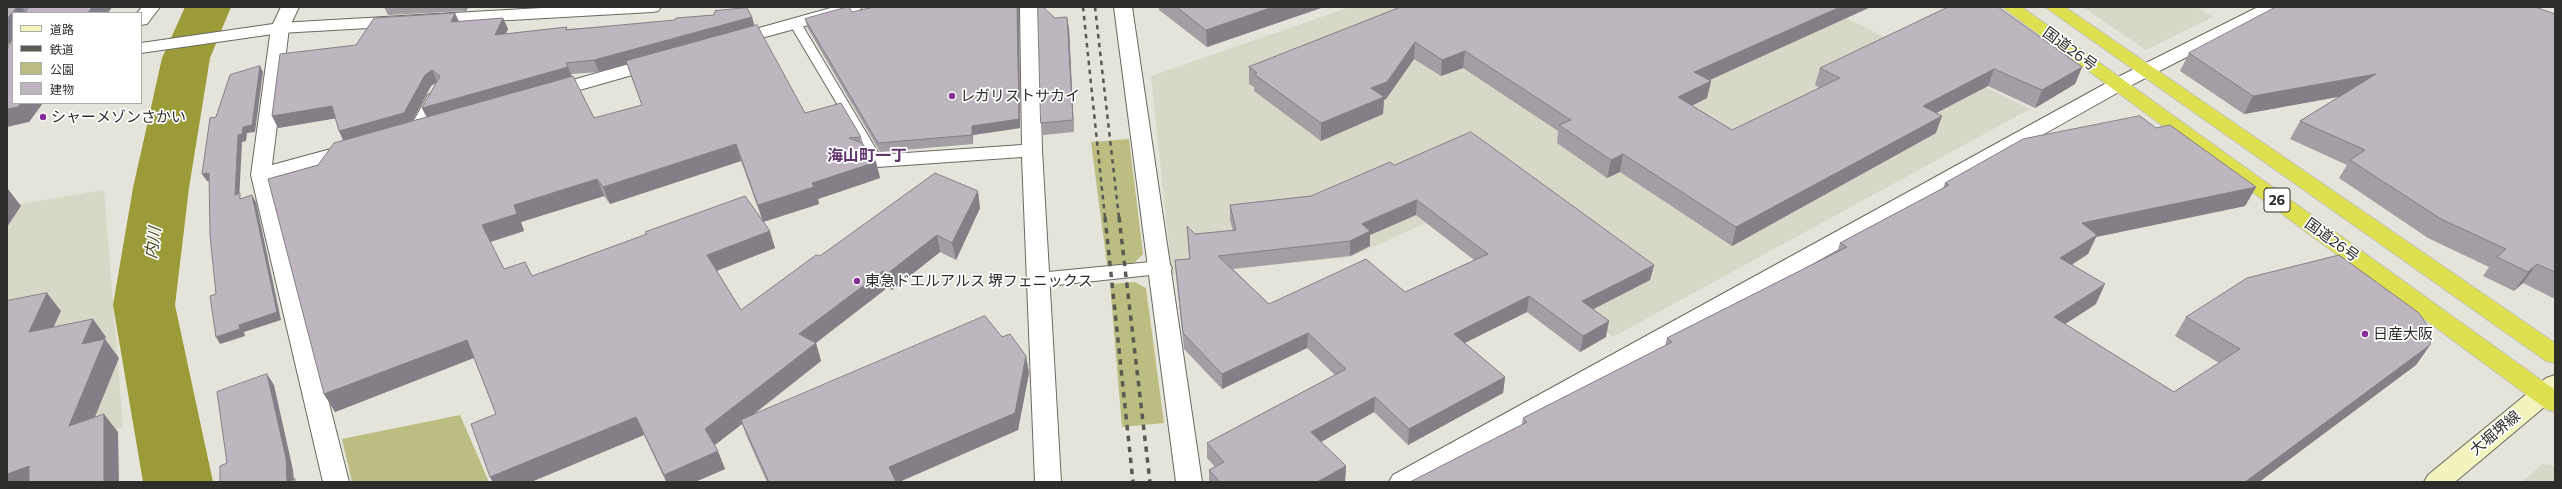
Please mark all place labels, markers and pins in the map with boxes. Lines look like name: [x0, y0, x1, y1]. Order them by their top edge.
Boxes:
place label: レガリストサカイ: [960, 87, 1080, 105]
marker: レガリストサカイ: [947, 91, 957, 101]
place label: シャーメゾンさかい: [51, 108, 186, 126]
marker: シャーメゾンさかい: [38, 112, 48, 122]
place label: 東急ドエルアルス 堺フェニックス: [865, 272, 1093, 290]
marker: 東急ドエルアルス 堺フェニックス: [852, 276, 862, 286]
place label: 日産大阪: [2373, 325, 2433, 343]
marker: 日産大阪: [2360, 329, 2370, 339]

